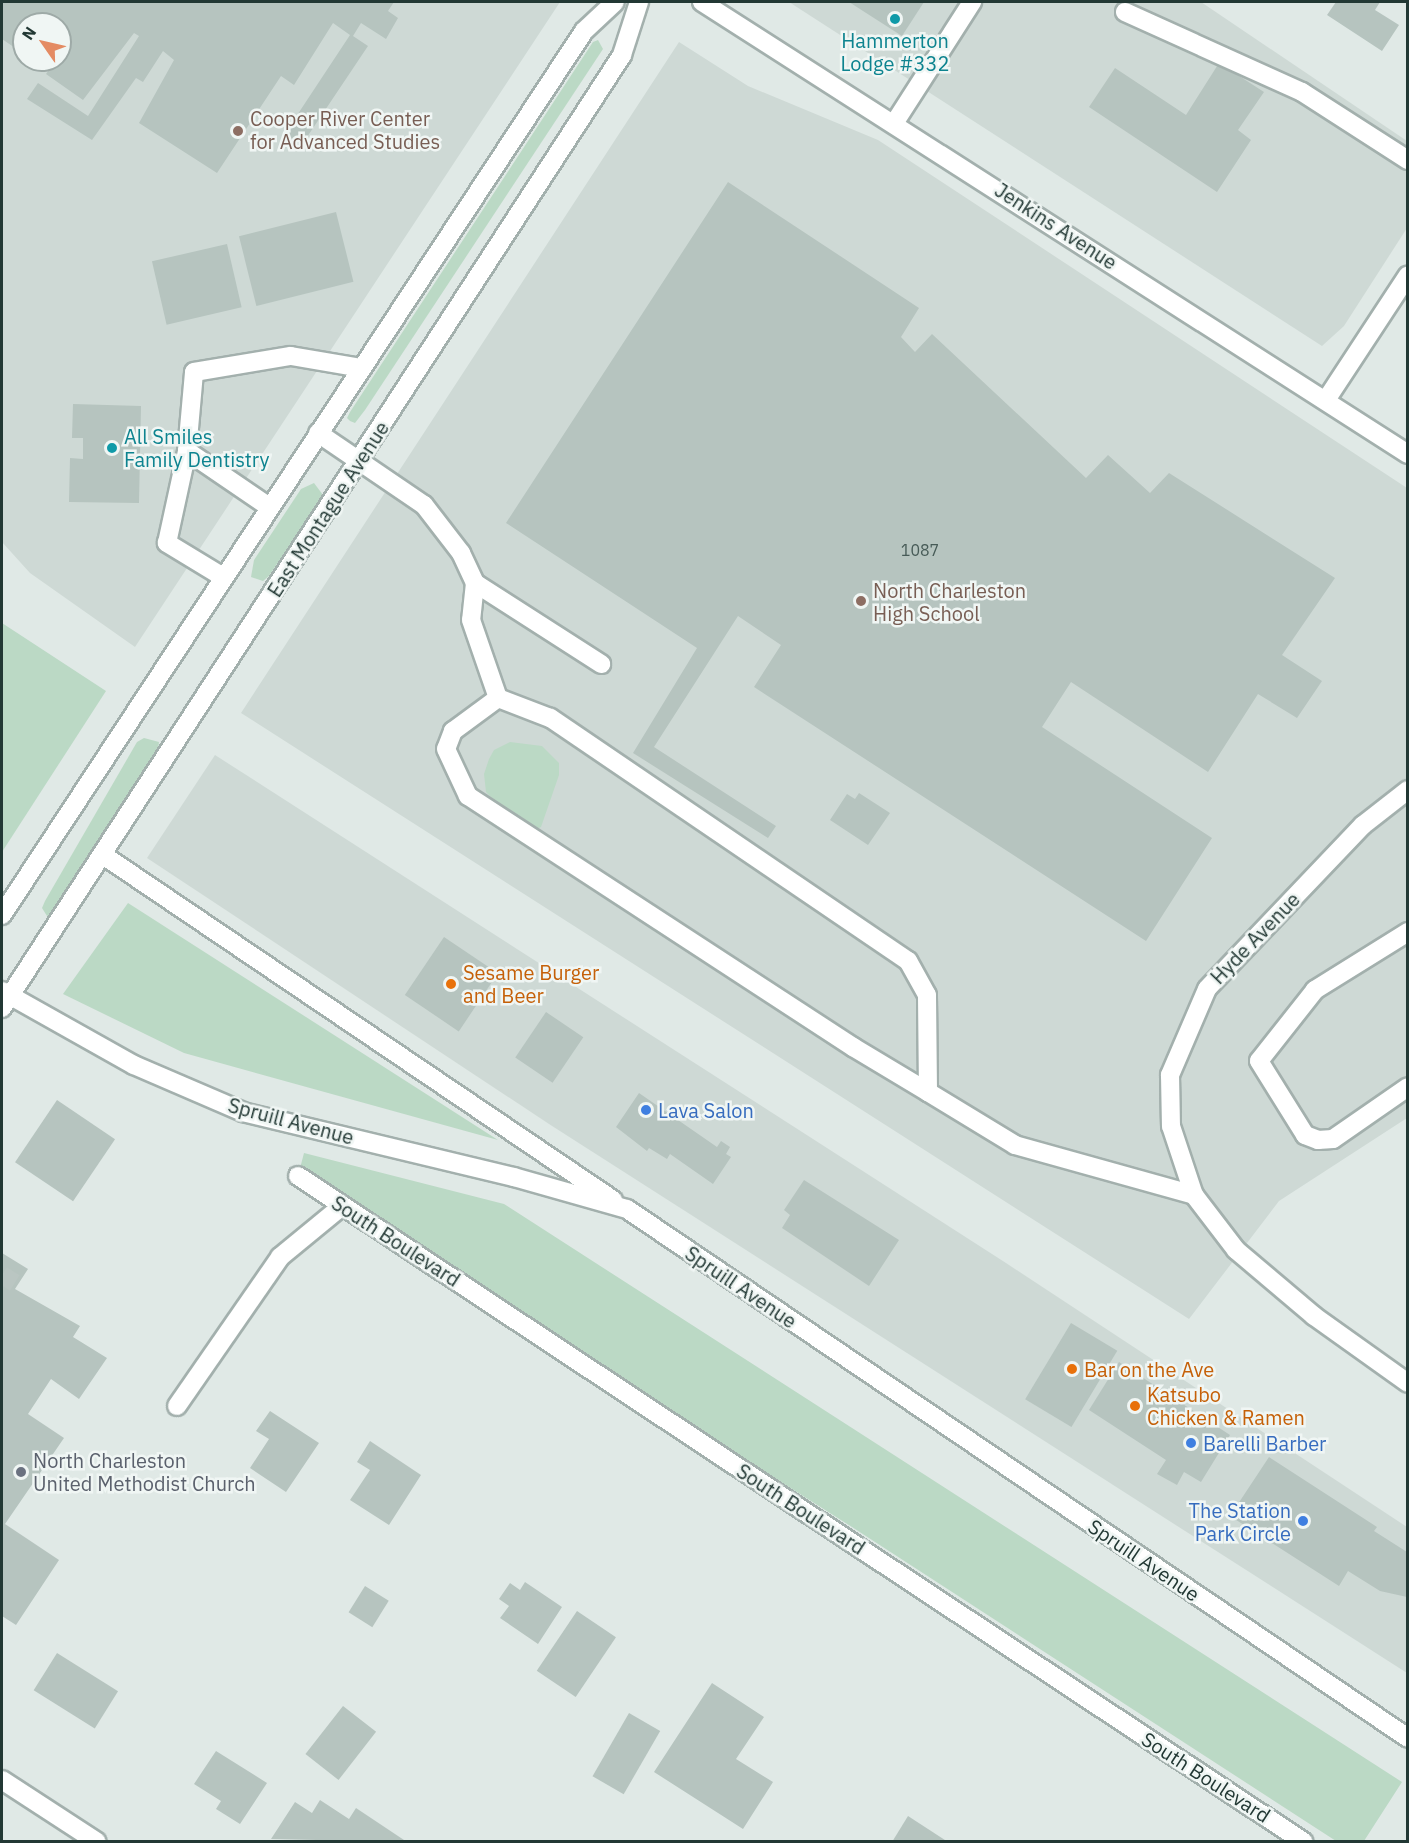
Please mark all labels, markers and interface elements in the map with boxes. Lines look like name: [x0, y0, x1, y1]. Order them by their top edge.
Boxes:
north arrow: [12, 12, 72, 72]
marker: Hammerton Lodge #332: [888, 12, 902, 26]
text: N: [17, 23, 40, 43]
place label: Hammerton Lodge #332: [840, 28, 950, 75]
place label: Cooper River Center for Advanced Studies: [250, 107, 440, 154]
marker: Cooper River Center for Advanced Studies: [231, 124, 245, 138]
street label: Jenkins Avenue: [990, 178, 1122, 274]
street label: East Montague Avenue: [262, 417, 394, 601]
place label: All Smiles Family Dentistry: [124, 424, 269, 471]
marker: All Smiles Family Dentistry: [105, 441, 119, 455]
house number: 1087: [901, 540, 939, 560]
place label: North Charleston High School: [873, 578, 1026, 625]
marker: North Charleston High School: [854, 594, 868, 608]
street label: Hyde Avenue: [1205, 887, 1305, 989]
place label: Sesame Burger and Beer: [463, 960, 599, 1007]
marker: Sesame Burger and Beer: [444, 977, 458, 991]
street label: Spruill Avenue: [225, 1093, 357, 1149]
place label: Lava Salon: [658, 1098, 754, 1122]
marker: Lava Salon: [639, 1103, 653, 1117]
street label: South Boulevard: [327, 1191, 465, 1291]
street label: Spruill Avenue: [681, 1241, 801, 1333]
place label: Bar on the Ave: [1084, 1357, 1214, 1381]
marker: Bar on the Ave: [1065, 1362, 1079, 1376]
place label: Katsubo Chicken & Ramen: [1147, 1382, 1305, 1429]
marker: Katsubo Chicken & Ramen: [1128, 1399, 1142, 1413]
place label: Barelli Barber: [1203, 1431, 1326, 1455]
marker: Barelli Barber: [1184, 1436, 1198, 1450]
place label: North Charleston United Methodist Church: [33, 1448, 256, 1495]
street label: South Boulevard: [732, 1459, 870, 1559]
marker: North Charleston United Methodist Church: [14, 1465, 28, 1479]
place label: The Station Park Circle: [1189, 1498, 1291, 1545]
street label: Spruill Avenue: [1084, 1514, 1204, 1606]
marker: The Station Park Circle: [1296, 1514, 1310, 1528]
street label: South Boulevard: [1137, 1727, 1275, 1827]

